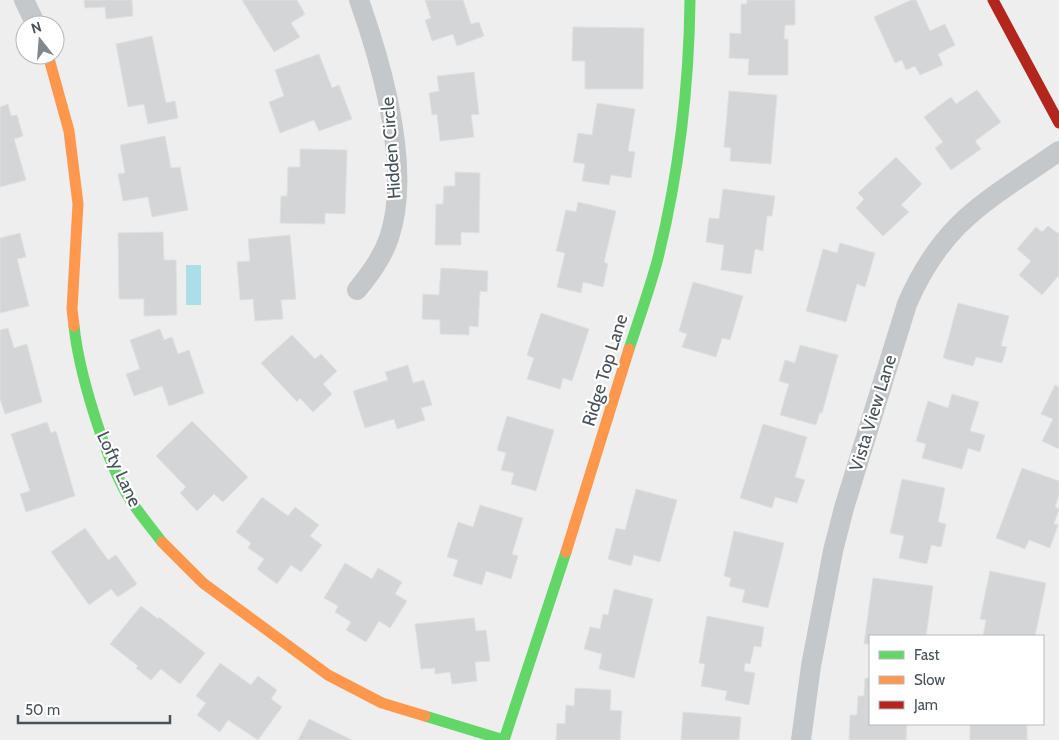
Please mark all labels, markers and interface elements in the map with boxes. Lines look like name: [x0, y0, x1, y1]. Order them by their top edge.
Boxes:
north arrow: [15, 15, 65, 65]
text: N: [29, 18, 44, 38]
street label: Hidden Circle: [376, 96, 406, 200]
street label: Ridge Top Lane: [578, 311, 632, 429]
street label: Vista View Lane: [845, 352, 901, 474]
street label: Lofty Lane: [92, 428, 146, 510]
legend: [869, 635, 1044, 725]
text: Fast: [914, 646, 939, 664]
text: Slow: [914, 671, 945, 689]
scale bar: [18, 692, 170, 724]
text: Jam: [913, 696, 938, 714]
text: 50 m: [25, 701, 60, 719]

